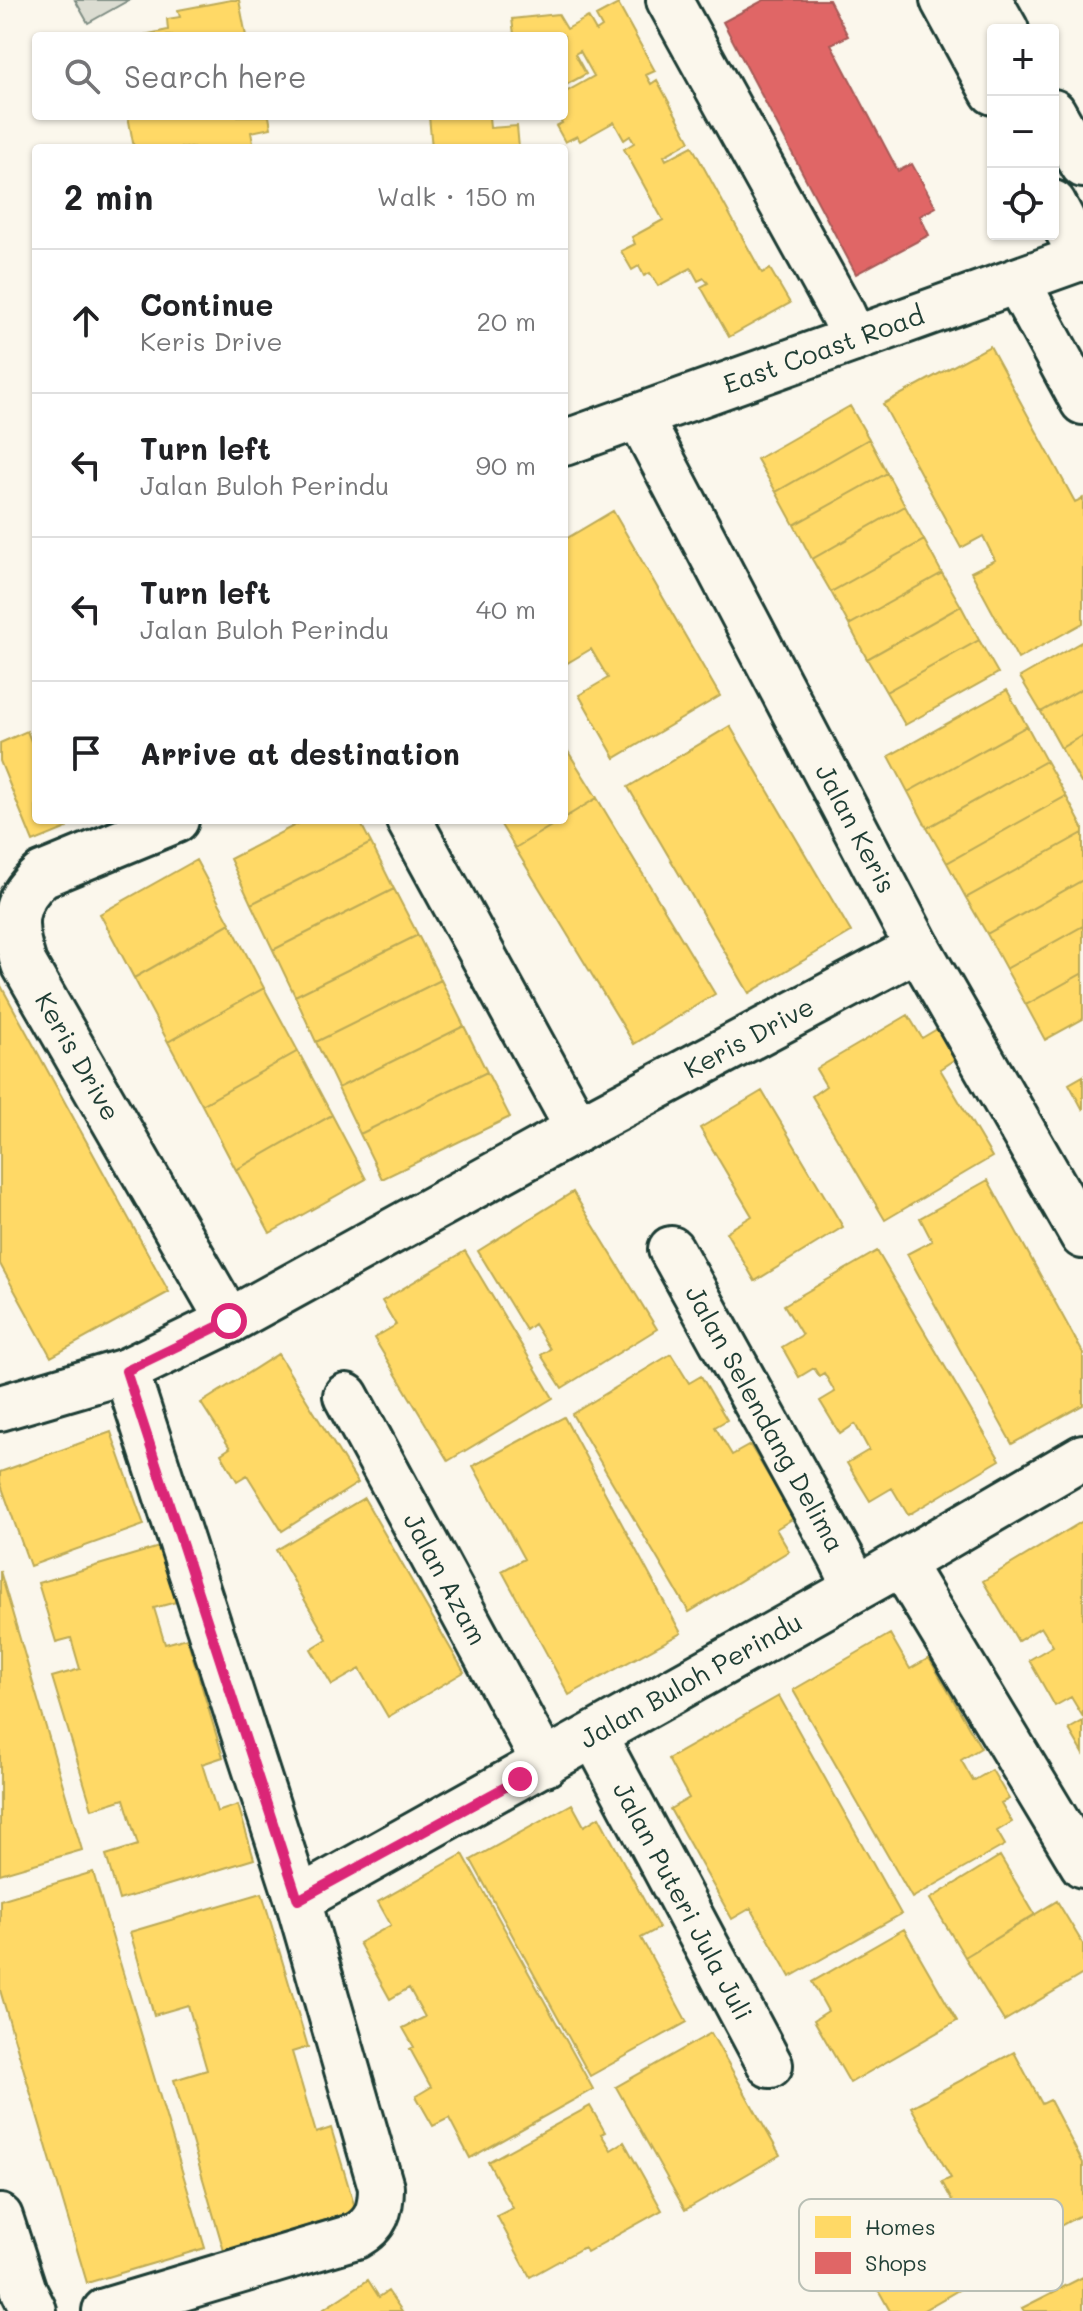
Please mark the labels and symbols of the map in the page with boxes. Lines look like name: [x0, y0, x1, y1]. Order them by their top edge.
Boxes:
street label: East Coast Road: [718, 297, 929, 401]
street label: Jalan Keris: [808, 758, 904, 899]
street label: Keris Drive: [28, 986, 128, 1126]
street label: Keris Drive: [678, 988, 820, 1086]
street label: Jalan Selendang Delima: [678, 1279, 853, 1558]
route start: [211, 1303, 247, 1339]
street label: Jalan Azam: [396, 1506, 495, 1651]
street label: Jalan Buloh Perindu: [573, 1604, 808, 1755]
route end: [502, 1761, 538, 1797]
street label: Jalan Puteri Jula Juli: [606, 1775, 761, 2026]
legend: [799, 2199, 1063, 2291]
text: Homes: [865, 2212, 936, 2241]
text: Shops: [865, 2248, 927, 2277]

